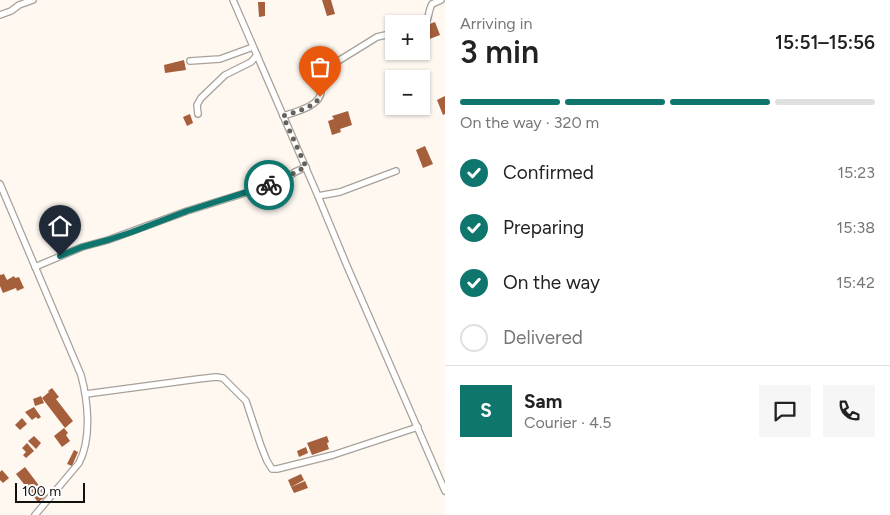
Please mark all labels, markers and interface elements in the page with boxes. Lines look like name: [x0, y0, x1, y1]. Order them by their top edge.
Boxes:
text: Arriving in: [460, 14, 532, 33]
map controls: [385, 15, 430, 115]
button: +: [385, 15, 430, 60]
text: 15:51–15:56: [775, 31, 875, 54]
text: 3 min: [460, 33, 539, 71]
pin: [299, 46, 341, 97]
icon: bag: [306, 53, 334, 81]
button: −: [385, 70, 430, 115]
text: On the way · 320 m: [460, 113, 599, 132]
icon: check: [460, 159, 488, 187]
courier: [244, 160, 294, 210]
text: Confirmed: [503, 161, 594, 184]
text: 15:23: [837, 163, 875, 182]
icon: bike: [255, 171, 283, 199]
pin: [39, 205, 81, 256]
icon: home: [46, 212, 74, 240]
icon: check: [460, 214, 488, 242]
text: Preparing: [503, 216, 584, 239]
text: 15:38: [837, 218, 875, 237]
icon: check: [460, 269, 488, 297]
text: On the way: [503, 271, 600, 294]
text: 15:42: [836, 273, 875, 292]
text: Delivered: [503, 326, 583, 349]
button: chat: [759, 385, 811, 437]
button: phone: [823, 385, 875, 437]
text: Sam: [524, 390, 562, 413]
text: S: [480, 399, 492, 422]
text: Courier · 4.5: [524, 413, 611, 432]
scale bar: [15, 480, 85, 503]
text: 100 m: [22, 483, 61, 500]

